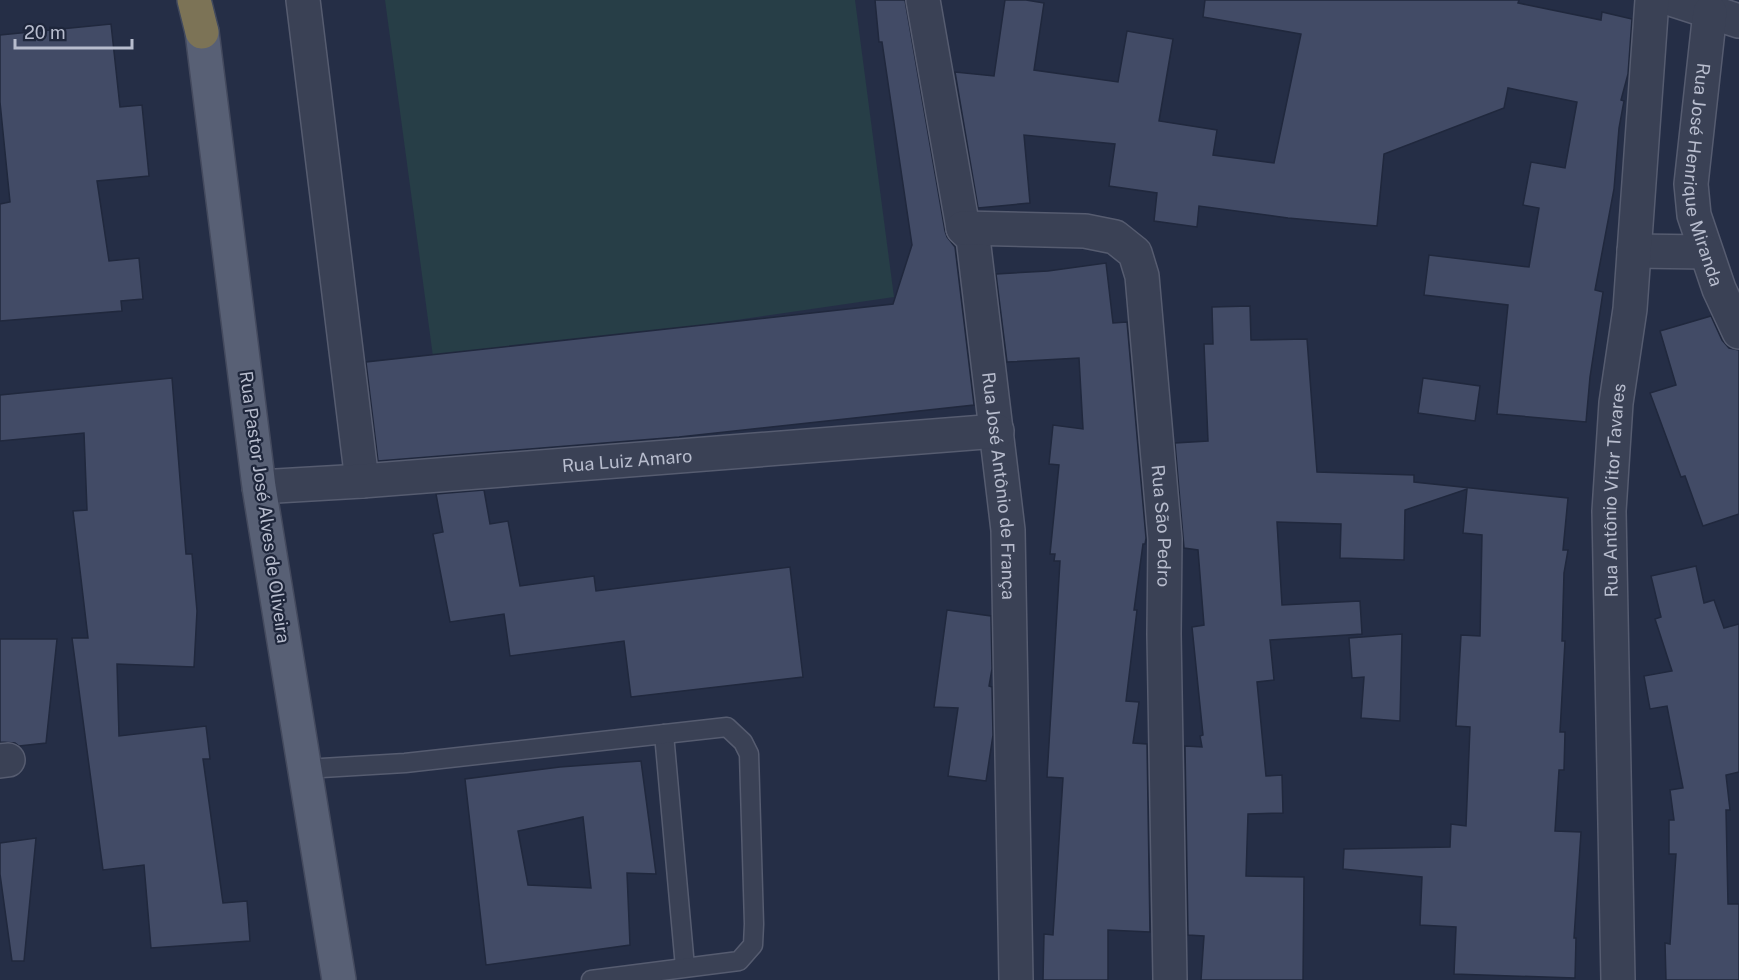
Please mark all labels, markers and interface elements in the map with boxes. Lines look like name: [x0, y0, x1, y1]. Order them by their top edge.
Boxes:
scale bar: [15, 12, 132, 50]
text: 20 m: [24, 22, 66, 43]
street label: Rua José Henrique Miranda: [1680, 62, 1728, 289]
street label: Rua Pastor José Alves de Oliveira: [236, 370, 294, 644]
street label: Rua José Antônio de França: [979, 371, 1020, 600]
street label: Rua Antônio Vitor Tavares: [1598, 382, 1629, 598]
street label: Rua Luiz Amaro: [561, 445, 693, 476]
street label: Rua São Pedro: [1148, 464, 1176, 587]

